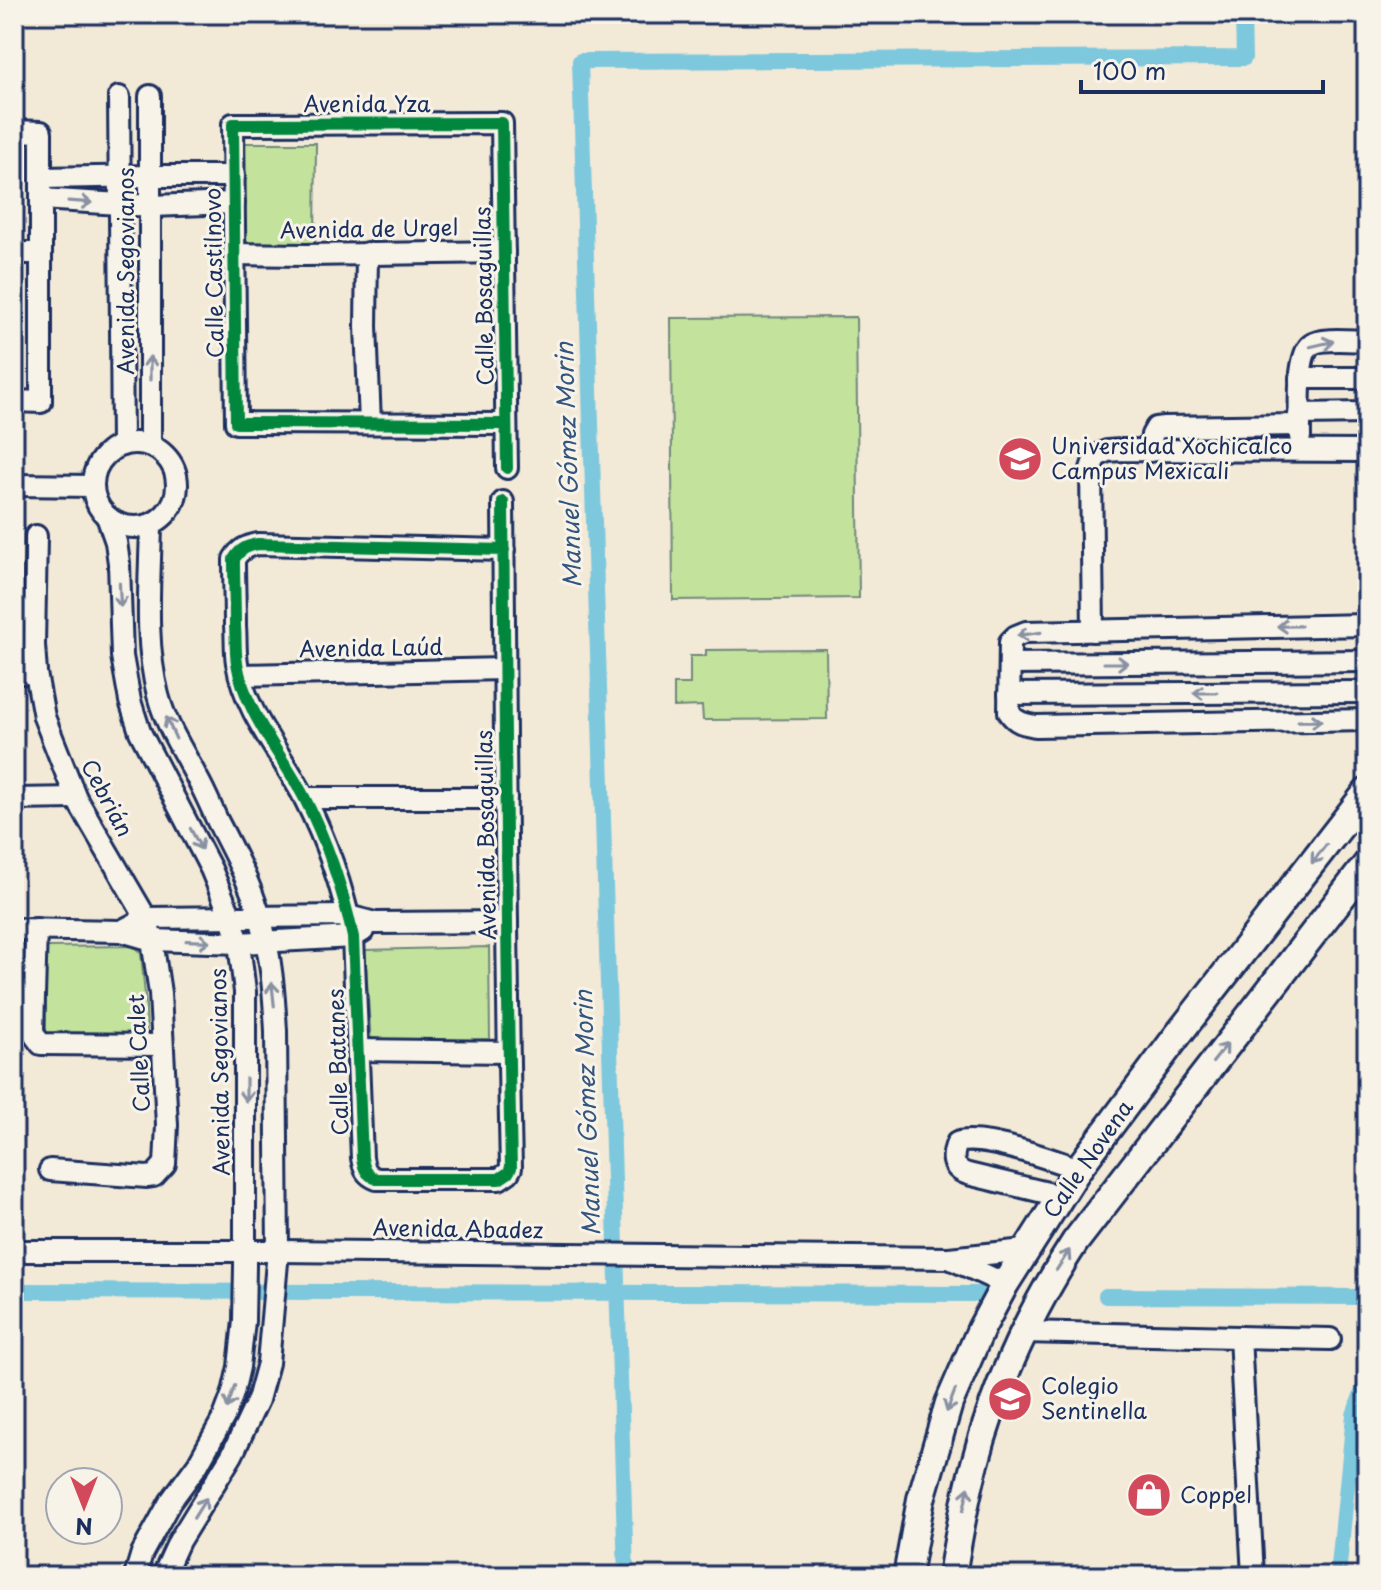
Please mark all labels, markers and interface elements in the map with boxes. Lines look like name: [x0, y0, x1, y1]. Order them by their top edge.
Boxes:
scale bar: [1081, 44, 1323, 94]
text: 100 m: [1093, 52, 1166, 88]
street label: Avenida Yza: [303, 86, 431, 119]
street label: Avenida Segovianos: [108, 167, 141, 375]
street label: Calle Castilnovo: [195, 187, 230, 359]
one-way arrow: [66, 195, 93, 210]
street label: Calle Bosaguillas: [464, 206, 501, 386]
street label: Avenida de Urgel: [280, 209, 458, 246]
one-way arrow: [1309, 336, 1334, 351]
water label: Manuel Gómez Morin: [545, 340, 589, 589]
one-way arrow: [142, 355, 158, 382]
place label: Universidad Xochicalco Campus Mexicali: [1051, 428, 1292, 486]
school or university icon: Universidad Xochicalco Campus Mexicali: [996, 435, 1044, 483]
one-way arrow: [113, 581, 128, 608]
one-way arrow: [1276, 619, 1303, 634]
one-way arrow: [1017, 627, 1043, 642]
street label: Avenida Laúd: [299, 629, 443, 664]
one-way arrow: [1102, 655, 1129, 671]
one-way arrow: [1192, 685, 1219, 701]
one-way arrow: [1296, 714, 1323, 729]
one-way arrow: [162, 716, 177, 741]
street label: Avenida Bosaguillas: [466, 730, 503, 940]
street label: Cebrián: [74, 753, 143, 842]
one-way arrow: [188, 827, 204, 851]
one-way arrow: [1311, 843, 1328, 864]
one-way arrow: [184, 934, 211, 949]
street label: Avenida Segovianos: [200, 968, 237, 1176]
one-way arrow: [266, 982, 281, 1008]
street label: Calle Batanes: [317, 988, 356, 1136]
water label: Manuel Gómez Morin: [564, 988, 608, 1237]
street label: Calle Calet: [118, 993, 157, 1113]
one-way arrow: [1212, 1042, 1229, 1064]
one-way arrow: [238, 1076, 254, 1103]
street label: Calle Novena: [1034, 1092, 1140, 1224]
street label: Avenida Abadez: [372, 1210, 544, 1245]
one-way arrow: [1055, 1249, 1072, 1271]
place label: Colegio Sentinella: [1041, 1368, 1147, 1426]
school or university icon: Colegio Sentinella: [986, 1375, 1034, 1423]
one-way arrow: [223, 1384, 238, 1410]
one-way arrow: [943, 1388, 957, 1413]
north arrow: [44, 1466, 124, 1546]
shop icon: Coppel: [1125, 1471, 1173, 1519]
place label: Coppel: [1180, 1477, 1252, 1510]
one-way arrow: [959, 1487, 974, 1513]
one-way arrow: [193, 1497, 209, 1520]
text: N: [75, 1511, 93, 1544]

